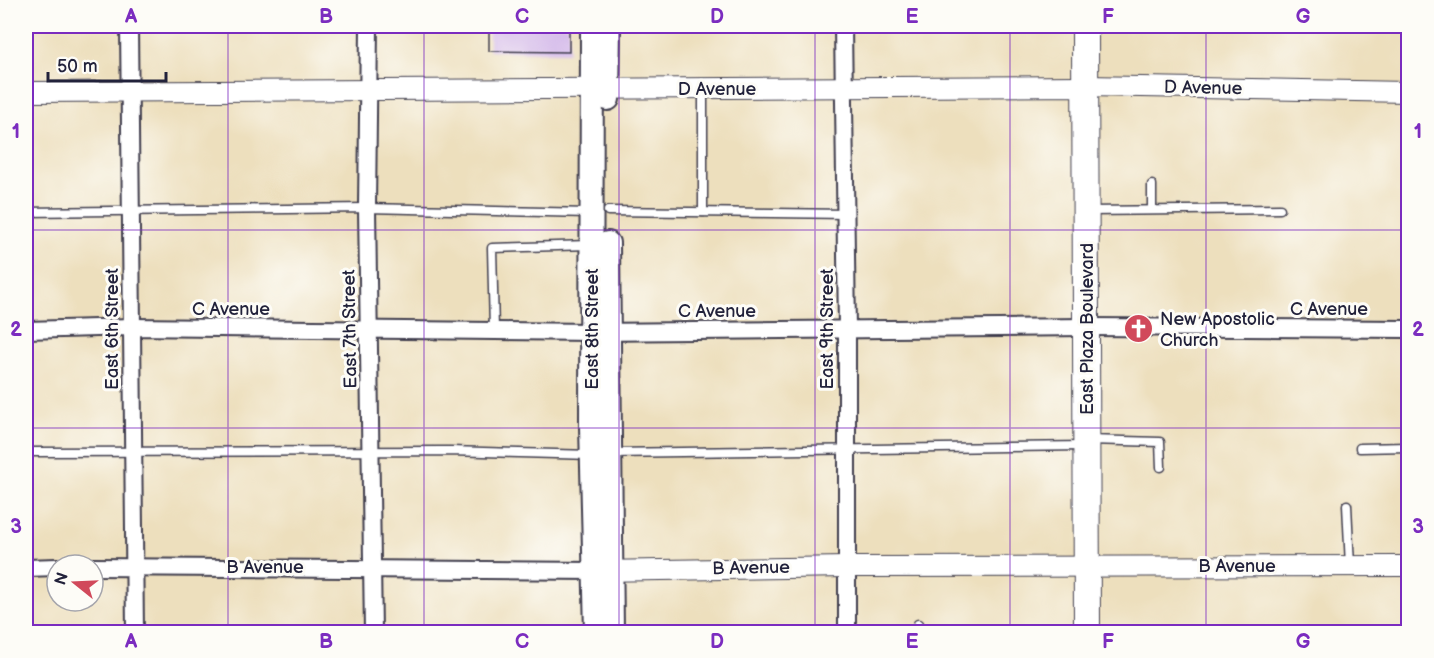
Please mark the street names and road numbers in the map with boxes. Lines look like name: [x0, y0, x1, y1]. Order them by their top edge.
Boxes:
street label: D Avenue: [1164, 77, 1243, 99]
street label: D Avenue: [678, 79, 757, 100]
street label: East Plaza Boulevard: [1077, 243, 1098, 415]
street label: East 6th Street: [102, 268, 123, 390]
street label: East 8th Street: [582, 268, 603, 390]
street label: East 9th Street: [817, 268, 838, 390]
street label: East 7th Street: [338, 269, 362, 389]
street label: C Avenue: [192, 299, 270, 320]
street label: C Avenue: [1290, 299, 1368, 320]
street label: C Avenue: [678, 301, 756, 322]
street label: B Avenue: [1198, 556, 1276, 577]
street label: B Avenue: [226, 557, 304, 578]
street label: B Avenue: [712, 557, 790, 579]

